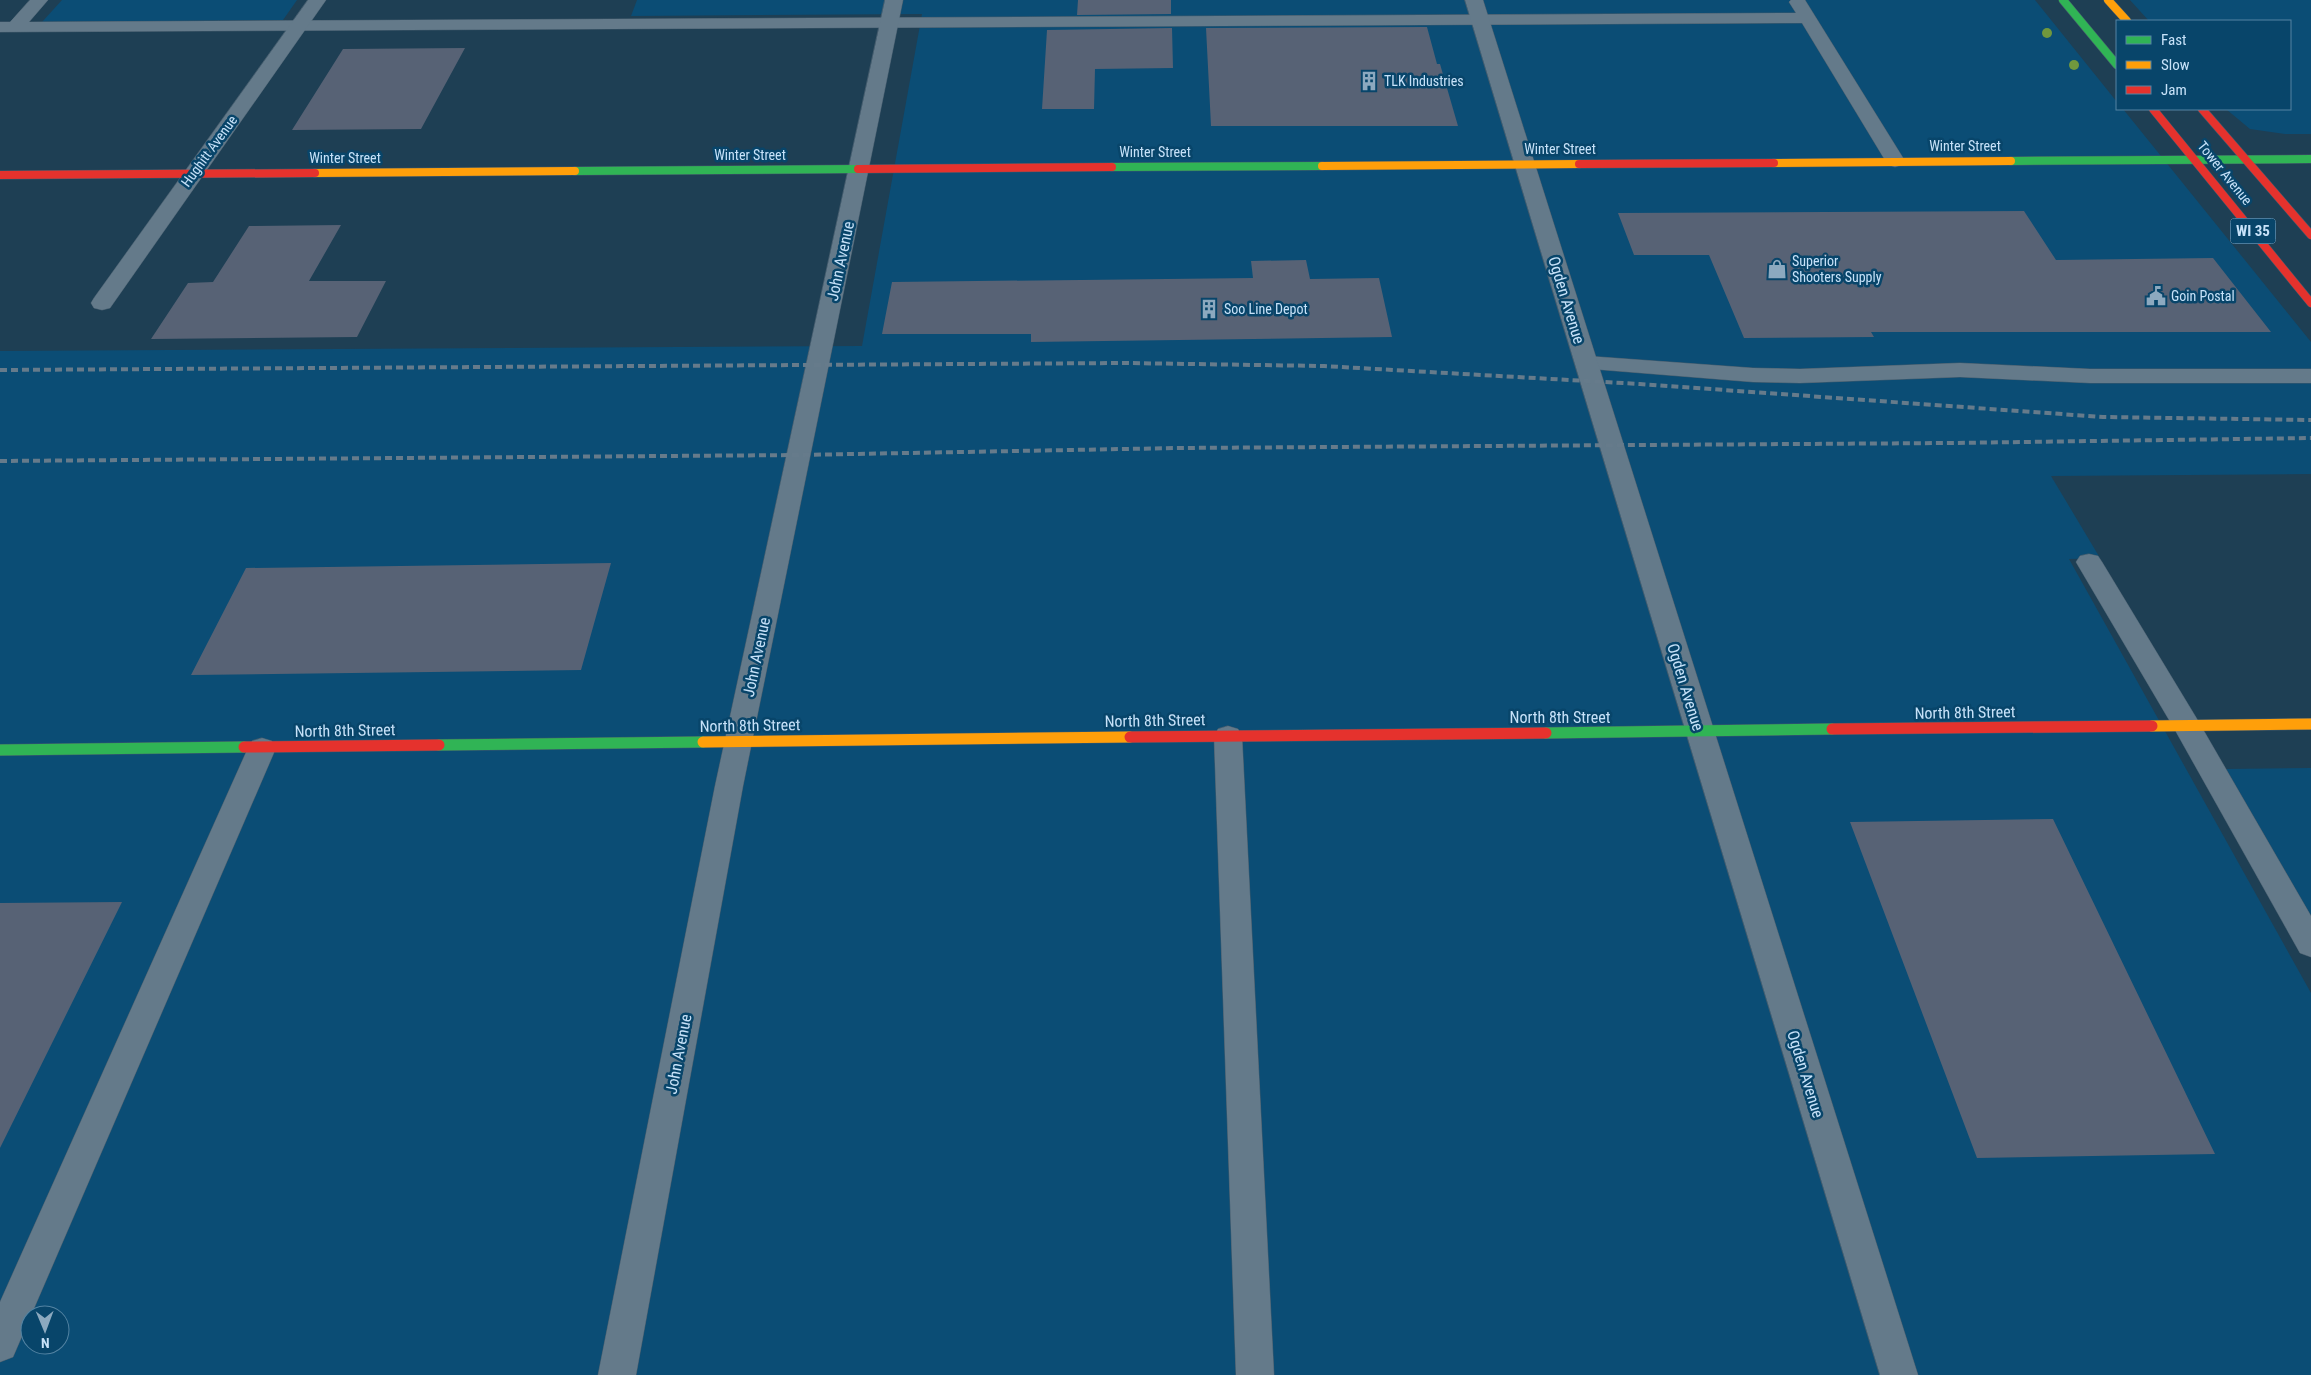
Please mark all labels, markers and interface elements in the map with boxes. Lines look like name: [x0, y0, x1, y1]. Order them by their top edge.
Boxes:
legend: [2116, 20, 2291, 110]
text: Fast: [2161, 31, 2186, 49]
text: Slow: [2161, 56, 2190, 74]
building icon: TLK Industries: [1358, 70, 1380, 92]
place label: TLK Industries: [1384, 73, 1464, 89]
text: Jam: [2161, 81, 2187, 99]
street label: Hughitt Avenue: [178, 112, 240, 190]
street label: Winter Street: [1929, 138, 2001, 154]
street label: Tower Avenue: [2195, 138, 2256, 208]
street label: Winter Street: [1524, 141, 1596, 157]
street label: Winter Street: [1119, 144, 1191, 160]
street label: Winter Street: [714, 147, 786, 163]
street label: Winter Street: [309, 150, 381, 166]
road number: WI 35: [2230, 218, 2276, 244]
street label: John Avenue: [823, 220, 858, 303]
place label: Superior Shooters Supply: [1792, 253, 1882, 285]
street label: Ogden Avenue: [1544, 254, 1589, 346]
shop icon: Superior Shooters Supply: [1766, 258, 1788, 280]
public building icon: Goin Postal: [2145, 285, 2167, 307]
place label: Goin Postal: [2171, 288, 2235, 304]
building icon: Soo Line Depot: [1198, 298, 1220, 320]
place label: Soo Line Depot: [1224, 301, 1308, 317]
street label: John Avenue: [739, 616, 774, 699]
street label: Ogden Avenue: [1663, 641, 1708, 733]
street label: North 8th Street: [1914, 702, 2016, 723]
street label: North 8th Street: [1510, 708, 1611, 727]
street label: North 8th Street: [1104, 710, 1206, 731]
street label: North 8th Street: [699, 715, 801, 736]
street label: North 8th Street: [294, 720, 396, 741]
street label: John Avenue: [661, 1013, 696, 1096]
street label: Ogden Avenue: [1783, 1028, 1828, 1120]
north arrow: [20, 1305, 70, 1355]
text: N: [41, 1335, 50, 1351]

